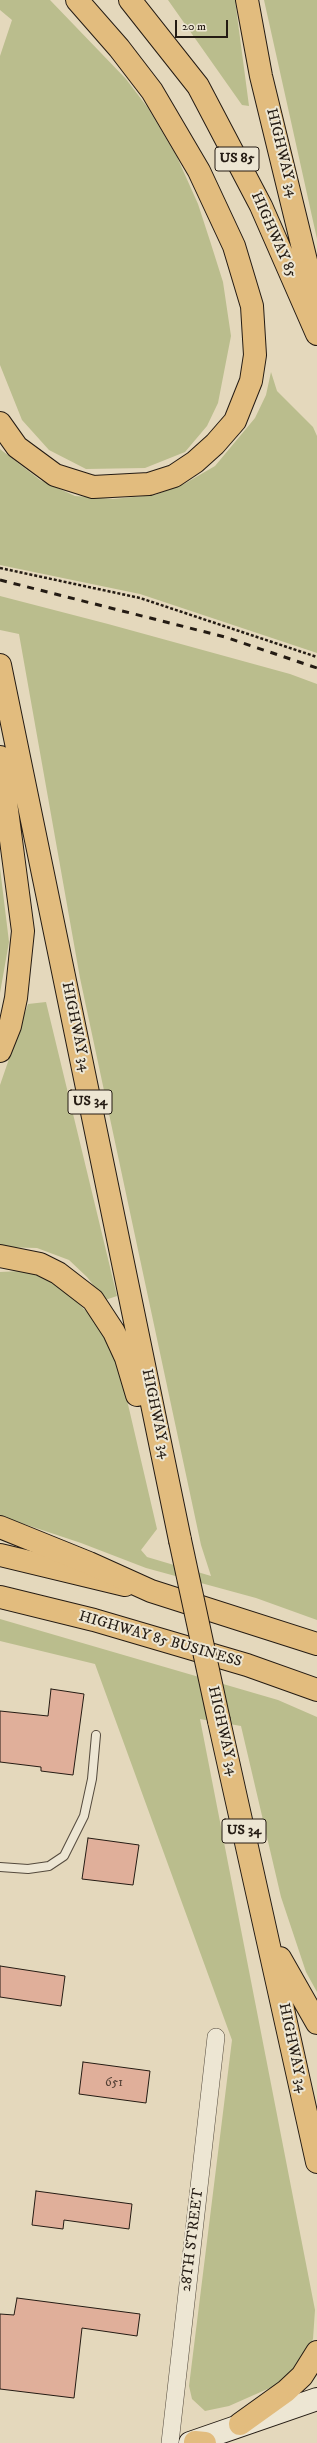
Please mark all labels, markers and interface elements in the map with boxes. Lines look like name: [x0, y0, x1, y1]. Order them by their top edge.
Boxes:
scale bar: [177, 12, 230, 38]
text: 20 m: [182, 19, 206, 34]
street label: HIGHWAY 34: [261, 107, 301, 199]
road number: US 85: [215, 147, 259, 171]
street label: HIGHWAY 85: [246, 189, 300, 281]
street label: HIGHWAY 34: [57, 981, 93, 1073]
road number: US 34: [68, 1090, 112, 1114]
street label: HIGHWAY 34: [137, 1368, 173, 1460]
street label: HIGHWAY 85 BUSINESS: [76, 1608, 244, 1672]
street label: HIGHWAY 34: [203, 1685, 241, 1777]
road number: US 34: [222, 1819, 266, 1843]
street label: HIGHWAY 34: [274, 2002, 310, 2094]
house number: 651: [105, 2075, 123, 2091]
street label: 28TH STREET: [178, 2187, 208, 2293]

